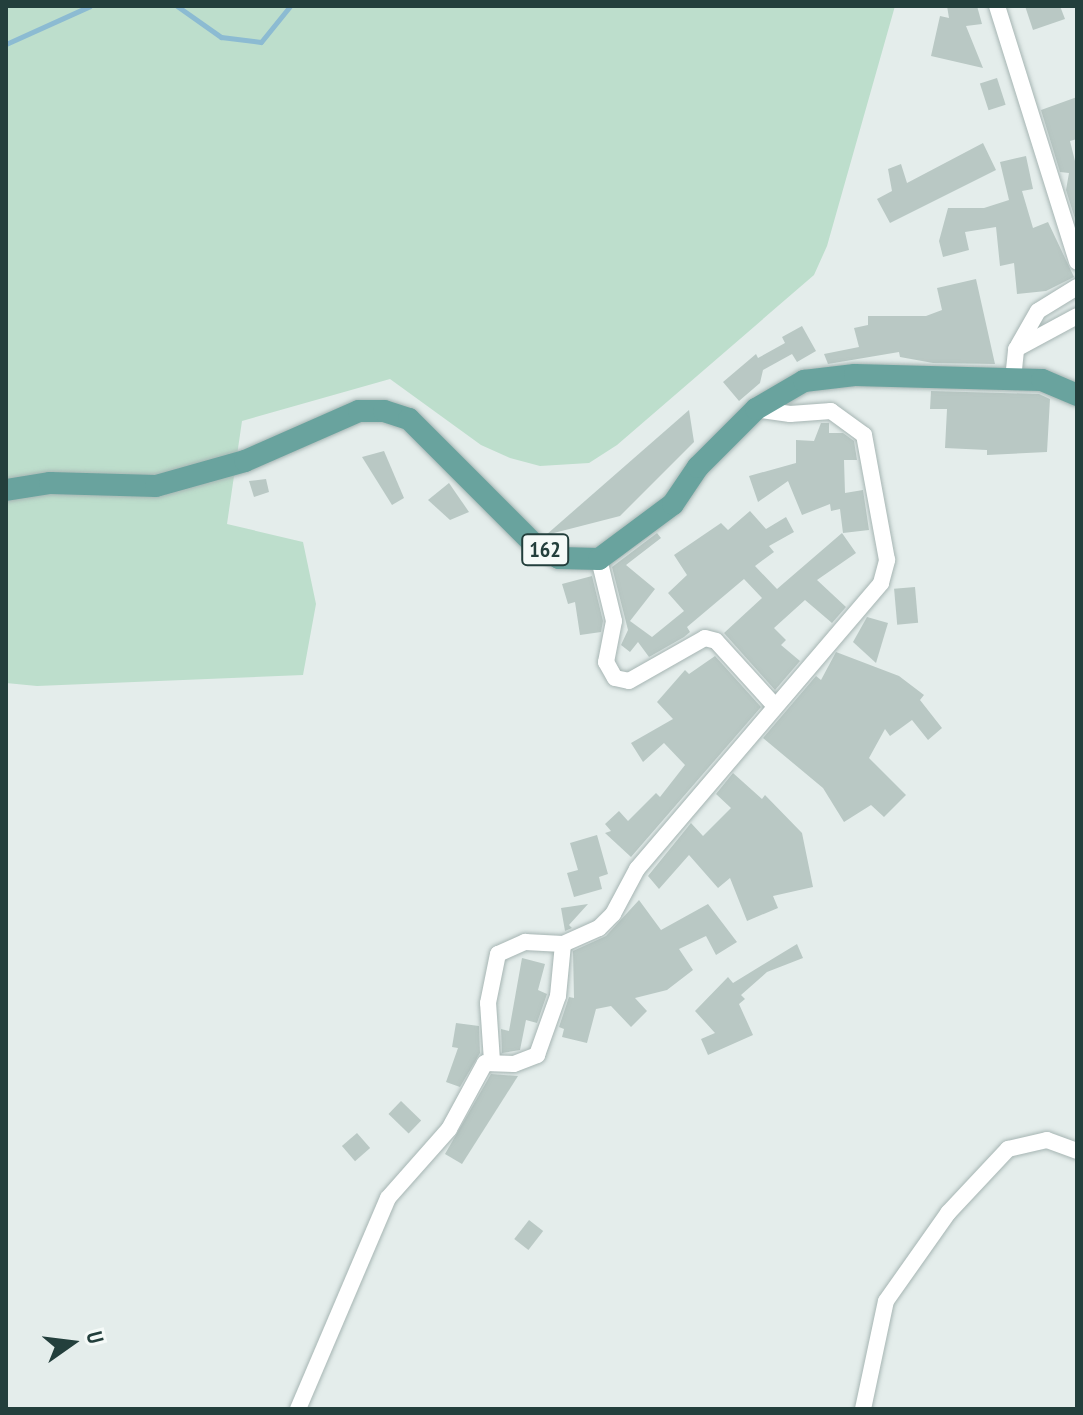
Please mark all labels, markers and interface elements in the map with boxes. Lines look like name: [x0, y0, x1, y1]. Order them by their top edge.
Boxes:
road number: 162: [521, 532, 569, 568]
north arrow: [32, 1303, 112, 1383]
text: U: [80, 1328, 110, 1346]

